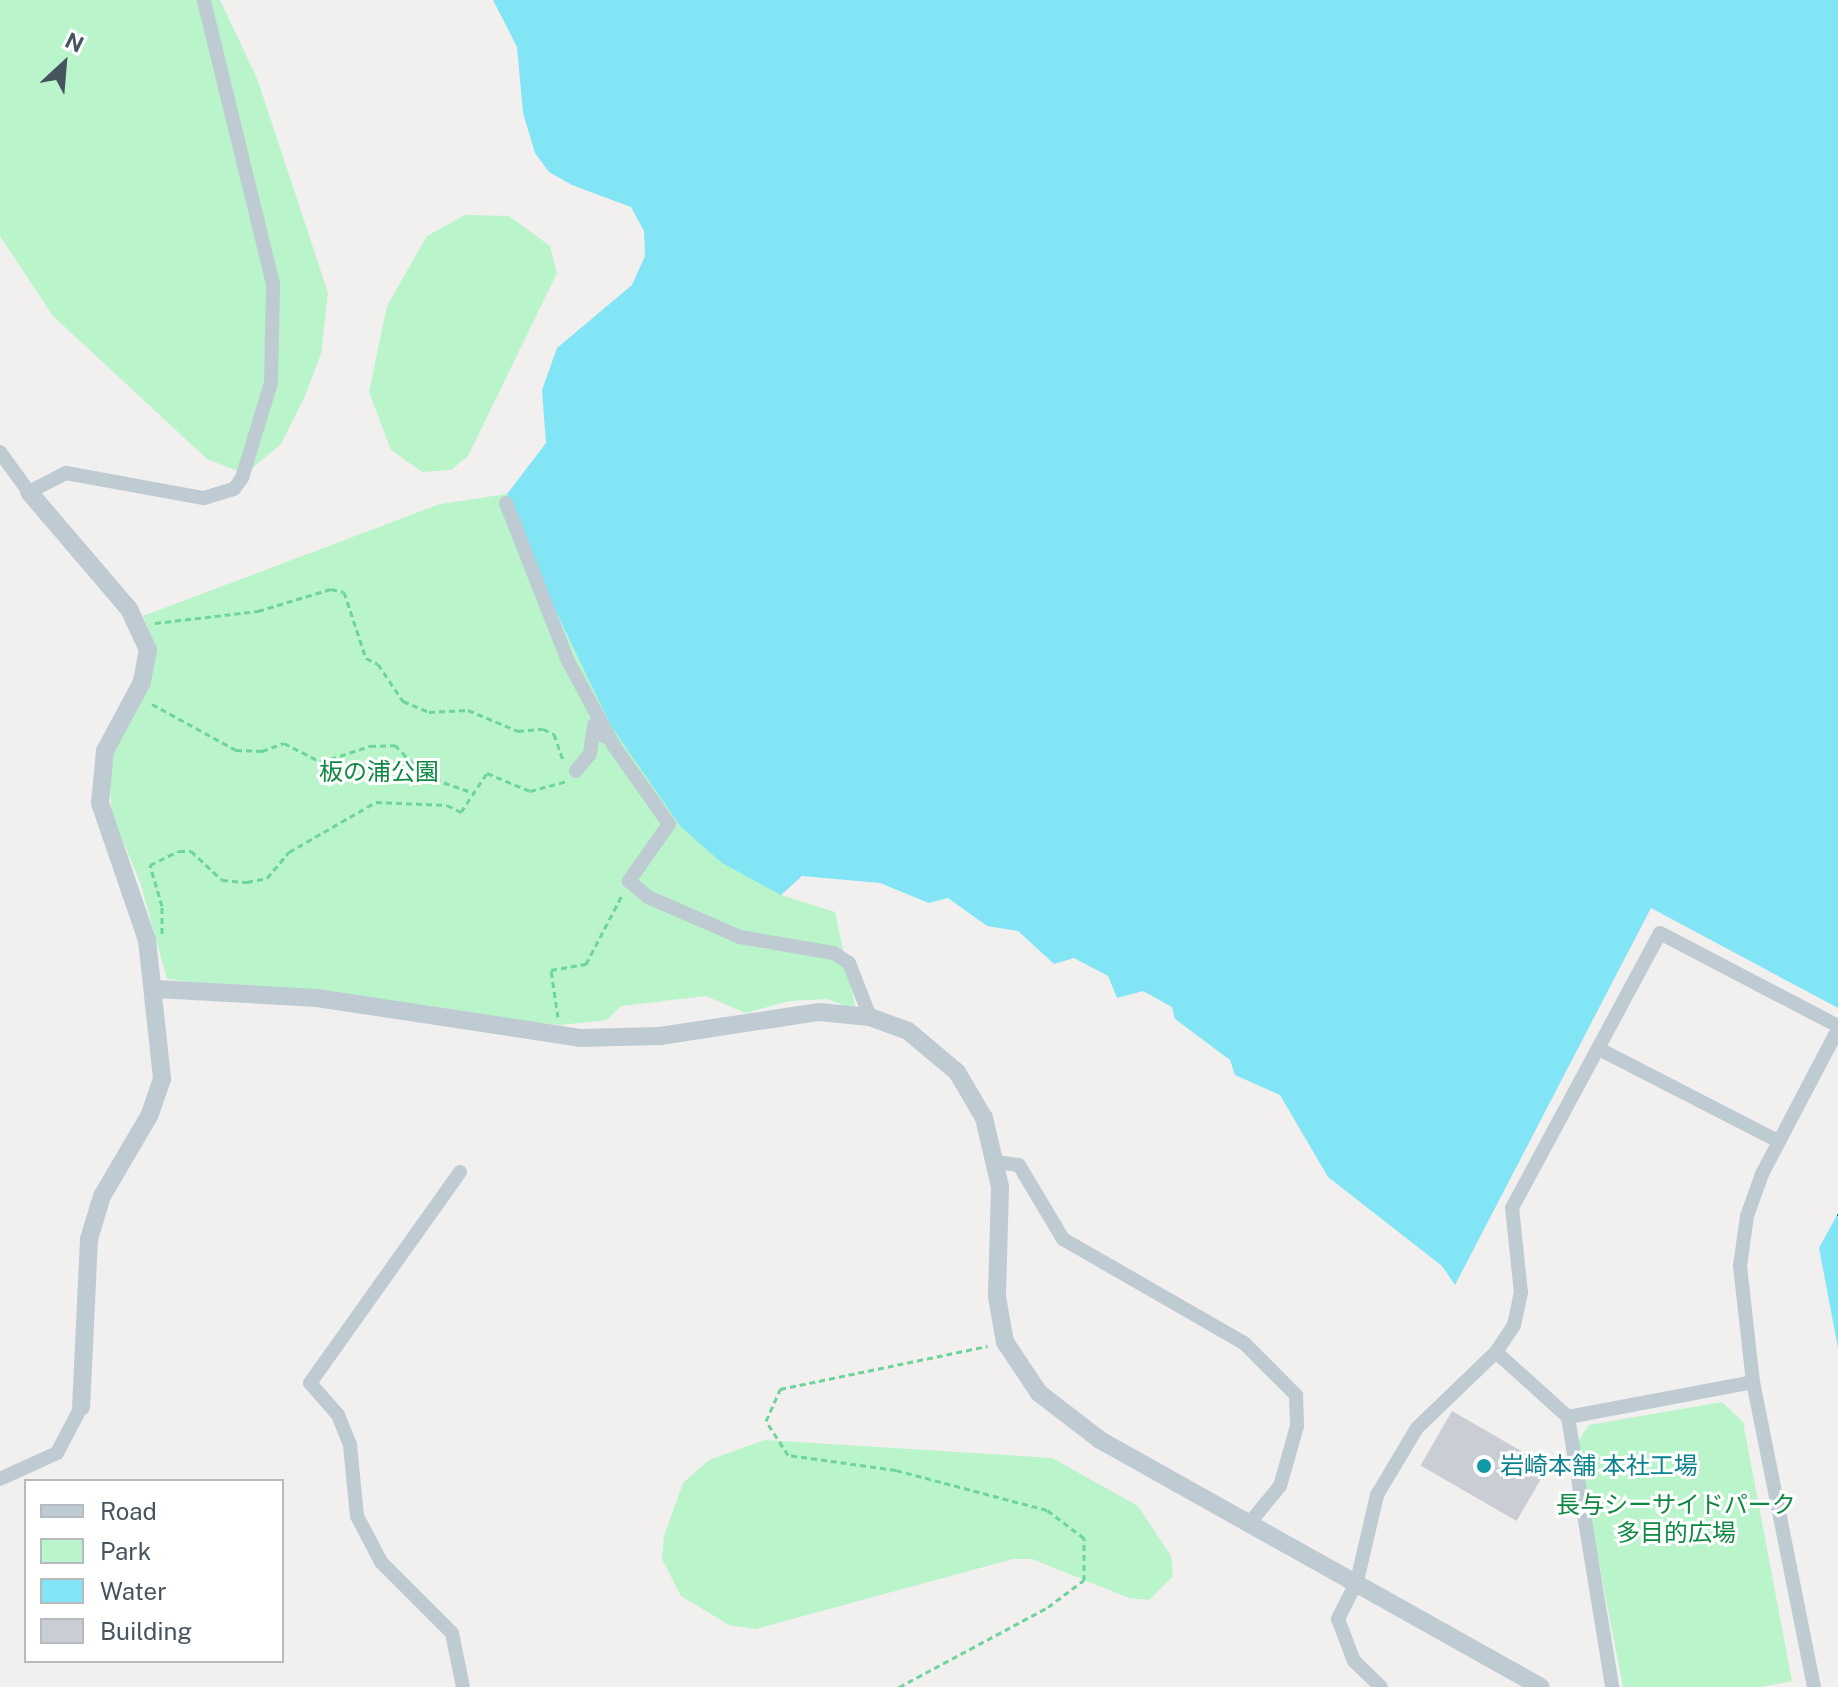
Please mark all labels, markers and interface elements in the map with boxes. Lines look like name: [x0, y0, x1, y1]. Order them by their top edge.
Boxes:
north arrow: [24, 24, 104, 104]
text: N: [61, 27, 88, 58]
park label: 板の浦公園: [319, 758, 439, 786]
place label: 岩崎本舗 本社工場: [1500, 1452, 1698, 1480]
marker: 岩崎本舗 本社工場: [1475, 1457, 1493, 1475]
legend: [24, 1479, 284, 1663]
park label: 長与シーサイドパーク 多目的広場: [1556, 1491, 1796, 1547]
text: Road: [100, 1497, 157, 1525]
text: Park: [100, 1537, 151, 1565]
text: Water: [100, 1577, 167, 1605]
text: Building: [100, 1617, 192, 1645]

